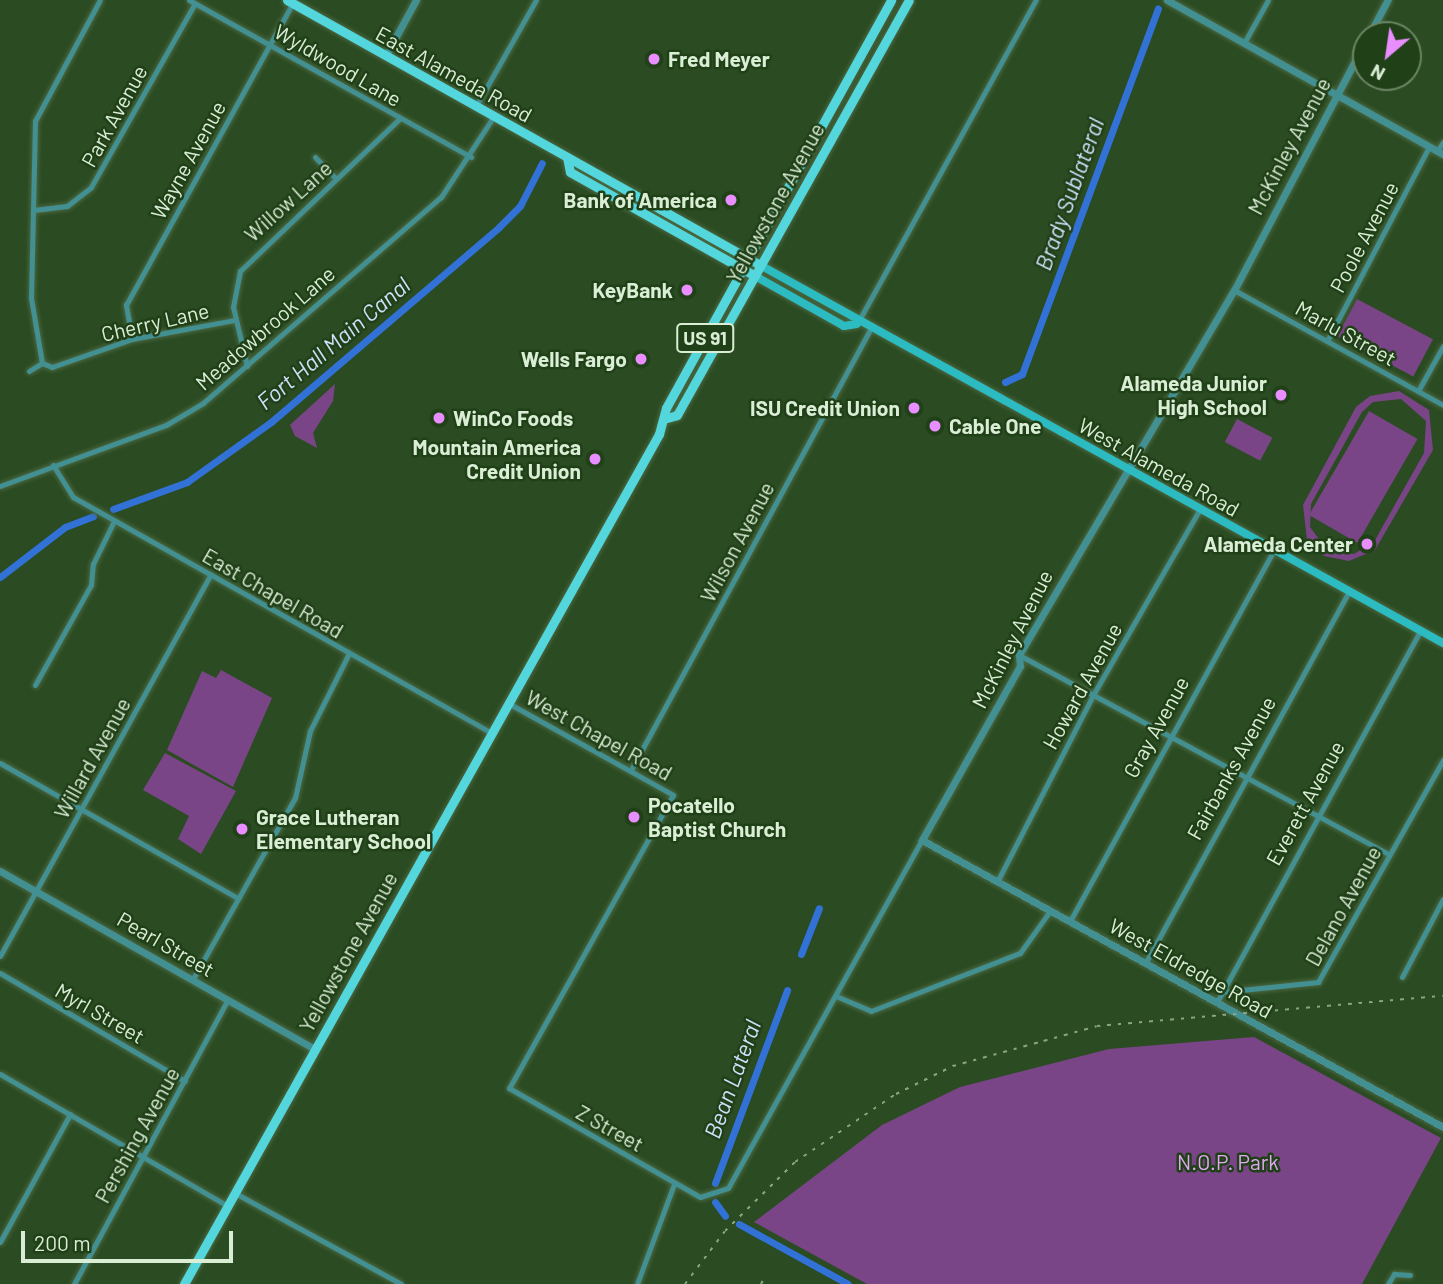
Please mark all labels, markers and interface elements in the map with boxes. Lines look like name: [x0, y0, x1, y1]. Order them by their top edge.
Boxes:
street label: Wyldwood Lane: [270, 18, 406, 112]
street label: East Alameda Road: [371, 21, 537, 127]
north arrow: [1352, 21, 1422, 91]
place label: Fred Meyer: [668, 46, 770, 72]
marker: Fred Meyer: [646, 51, 662, 67]
text: N: [1366, 60, 1389, 86]
street label: Park Avenue: [76, 61, 152, 171]
street label: McKinley Avenue: [1242, 73, 1336, 219]
street label: Wayne Avenue: [145, 97, 231, 223]
water label: Brady Sublateral: [1029, 114, 1109, 274]
street label: Yellowstone Avenue: [721, 119, 829, 287]
street label: Willow Lane: [239, 155, 337, 247]
street label: Poole Avenue: [1324, 177, 1404, 297]
place label: Bank of America: [564, 187, 717, 213]
marker: Bank of America: [723, 192, 739, 208]
street label: Meadowbrook Lane: [190, 261, 340, 395]
water label: Fort Hall Main Canal: [251, 271, 415, 415]
place label: KeyBank: [592, 277, 673, 303]
marker: KeyBank: [679, 282, 695, 298]
street label: Marlu Street: [1291, 295, 1401, 371]
street label: Cherry Lane: [99, 297, 211, 347]
road number: US 91: [675, 322, 735, 354]
place label: Wells Fargo: [521, 346, 627, 372]
marker: Wells Fargo: [633, 351, 649, 367]
place label: Alameda Junior High School: [1120, 370, 1267, 420]
marker: Alameda Junior High School: [1273, 387, 1289, 403]
place label: ISU Credit Union: [750, 395, 900, 421]
marker: ISU Credit Union: [906, 400, 922, 416]
place label: WinCo Foods: [453, 405, 573, 431]
marker: WinCo Foods: [431, 410, 447, 426]
street label: West Alameda Road: [1074, 412, 1244, 522]
place label: Cable One: [949, 413, 1041, 439]
marker: Cable One: [927, 418, 943, 434]
place label: Mountain America Credit Union: [412, 434, 581, 484]
marker: Mountain America Credit Union: [587, 451, 603, 467]
street label: Wilson Avenue: [695, 478, 779, 606]
place label: Alameda Center: [1204, 531, 1353, 557]
marker: Alameda Center: [1359, 536, 1375, 552]
street label: East Chapel Road: [198, 543, 348, 643]
street label: McKinley Avenue: [966, 566, 1058, 712]
street label: Howard Avenue: [1037, 619, 1127, 753]
street label: Gray Avenue: [1118, 672, 1194, 782]
street label: West Chapel Road: [522, 684, 676, 786]
street label: Fairbanks Avenue: [1181, 692, 1281, 844]
street label: Willard Avenue: [48, 693, 136, 823]
street label: Everett Avenue: [1260, 736, 1350, 870]
place label: Pocatello Baptist Church: [648, 792, 786, 842]
place label: Grace Lutheran Elementary School: [256, 804, 431, 854]
marker: Pocatello Baptist Church: [626, 809, 642, 825]
marker: Grace Lutheran Elementary School: [234, 821, 250, 837]
street label: Delano Avenue: [1300, 842, 1386, 970]
street label: Yellowstone Avenue: [294, 868, 402, 1036]
street label: Pearl Street: [113, 906, 219, 982]
street label: West Eldredge Road: [1105, 913, 1277, 1023]
street label: Myrl Street: [51, 977, 149, 1049]
water label: Bean Lateral: [698, 1016, 766, 1142]
street label: Pershing Avenue: [89, 1063, 185, 1207]
street label: Z Street: [572, 1099, 648, 1157]
park label: N.O.P. Park: [1177, 1149, 1279, 1175]
scale bar: [24, 1218, 236, 1262]
text: 200 m: [34, 1230, 91, 1255]

